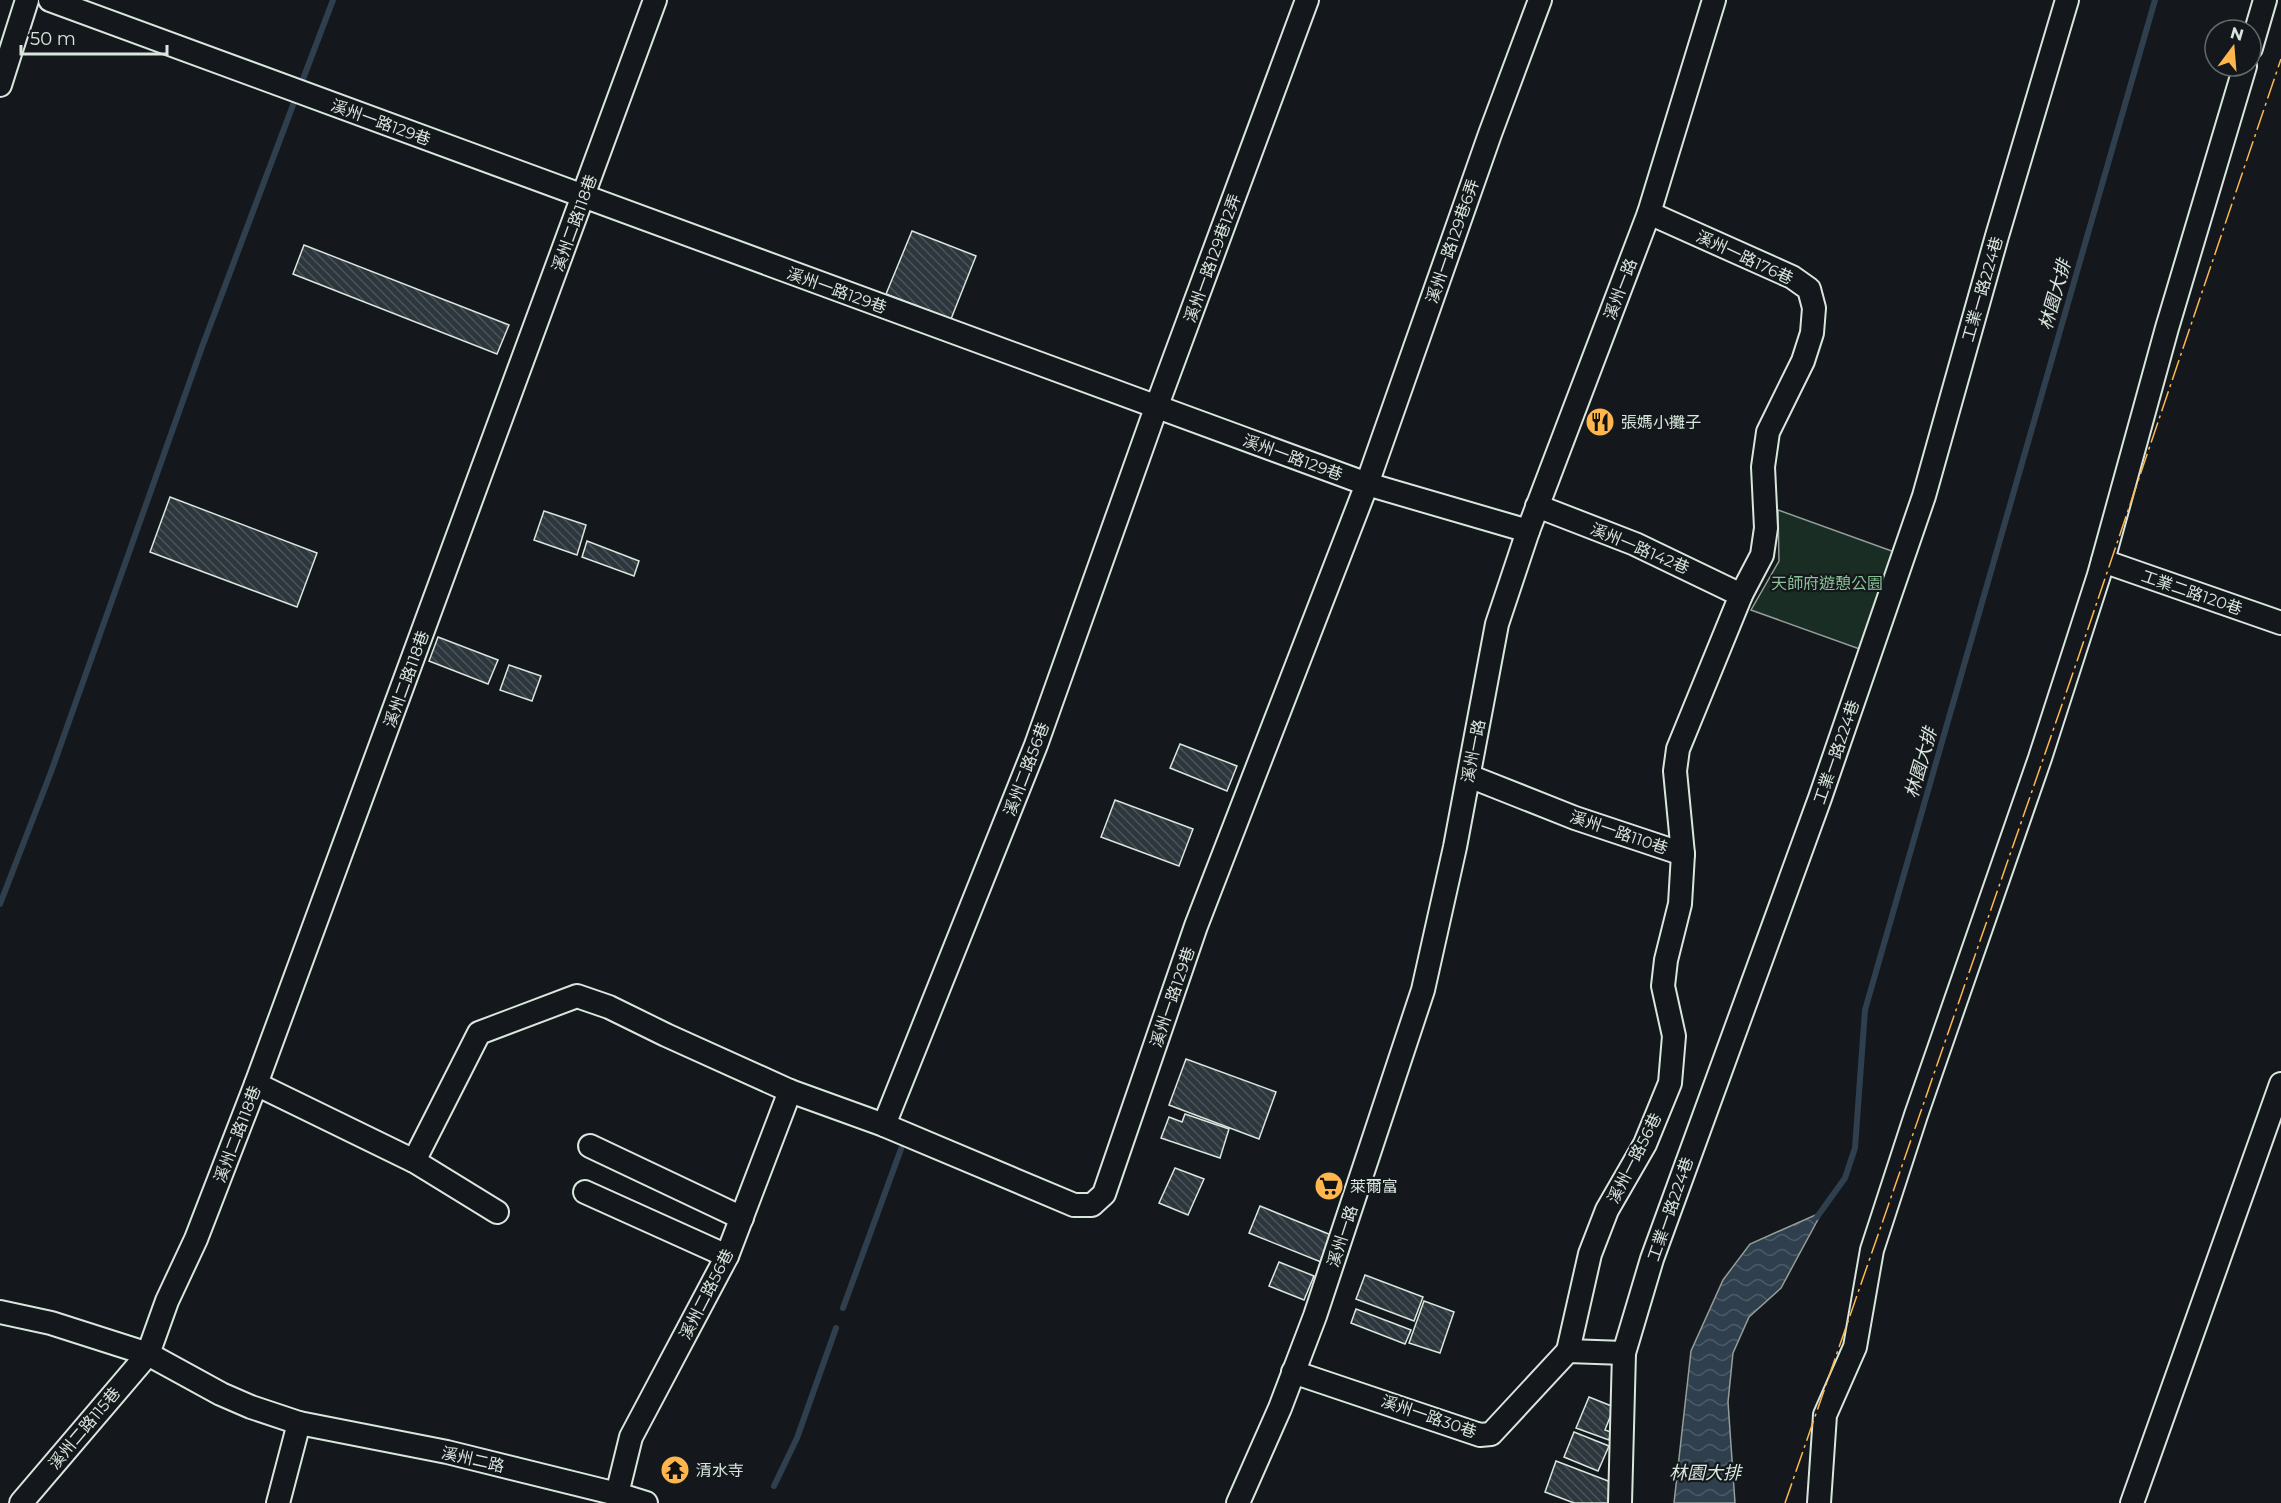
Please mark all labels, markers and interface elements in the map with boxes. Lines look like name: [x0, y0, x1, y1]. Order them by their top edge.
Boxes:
scale bar: [21, 18, 166, 56]
north arrow: [2203, 18, 2263, 78]
text: N: [2228, 23, 2246, 45]
text: 50 m: [30, 28, 76, 50]
street label: 溪州一路129巷: [328, 96, 433, 149]
street label: 溪州二路118巷: [548, 172, 601, 274]
street label: 溪州一路129巷6弄: [1422, 176, 1483, 306]
street label: 溪州一路129巷12弄: [1180, 191, 1245, 325]
street label: 溪州一路176巷: [1693, 227, 1796, 288]
street label: 工業一路224巷: [1958, 234, 2007, 344]
water label: 林園大排: [2035, 255, 2076, 333]
street label: 溪州一路: [1600, 256, 1641, 322]
street label: 溪州一路129巷: [784, 264, 889, 317]
restaurant icon: 張媽小攤子: [1584, 406, 1616, 438]
place label: 張媽小攤子: [1621, 413, 1701, 432]
street label: 溪州一路129巷: [1240, 431, 1345, 484]
street label: 溪州一路142巷: [1588, 519, 1692, 578]
street label: 工業二路120巷: [2139, 566, 2245, 619]
park label: 天師府遊憩公園: [1771, 574, 1883, 593]
street label: 溪州二路118巷: [380, 628, 433, 730]
street label: 工業一路224巷: [1810, 698, 1863, 806]
street label: 溪州一路: [1458, 718, 1489, 784]
street label: 溪州二路56巷: [1000, 720, 1053, 819]
water label: 林園大排: [1901, 723, 1942, 801]
street label: 溪州一路110巷: [1567, 807, 1670, 858]
street label: 溪州一路129巷: [1146, 945, 1198, 1050]
street label: 溪州二路118巷: [210, 1083, 265, 1185]
street label: 溪州一路56巷: [1604, 1110, 1665, 1207]
street label: 工業一路224巷: [1644, 1155, 1697, 1263]
supermarket icon: 萊爾富: [1313, 1170, 1345, 1202]
place label: 萊爾富: [1350, 1177, 1398, 1196]
street label: 溪州一路: [1324, 1203, 1361, 1270]
street label: 溪州二路56巷: [676, 1246, 737, 1343]
street label: 溪州二路115巷: [45, 1384, 124, 1473]
street label: 溪州一路30巷: [1379, 1391, 1479, 1442]
street label: 溪州二路: [440, 1443, 506, 1476]
temple icon: 清水寺: [659, 1454, 691, 1486]
place label: 清水寺: [696, 1461, 744, 1480]
water label: 林園大排: [1669, 1462, 1743, 1484]

